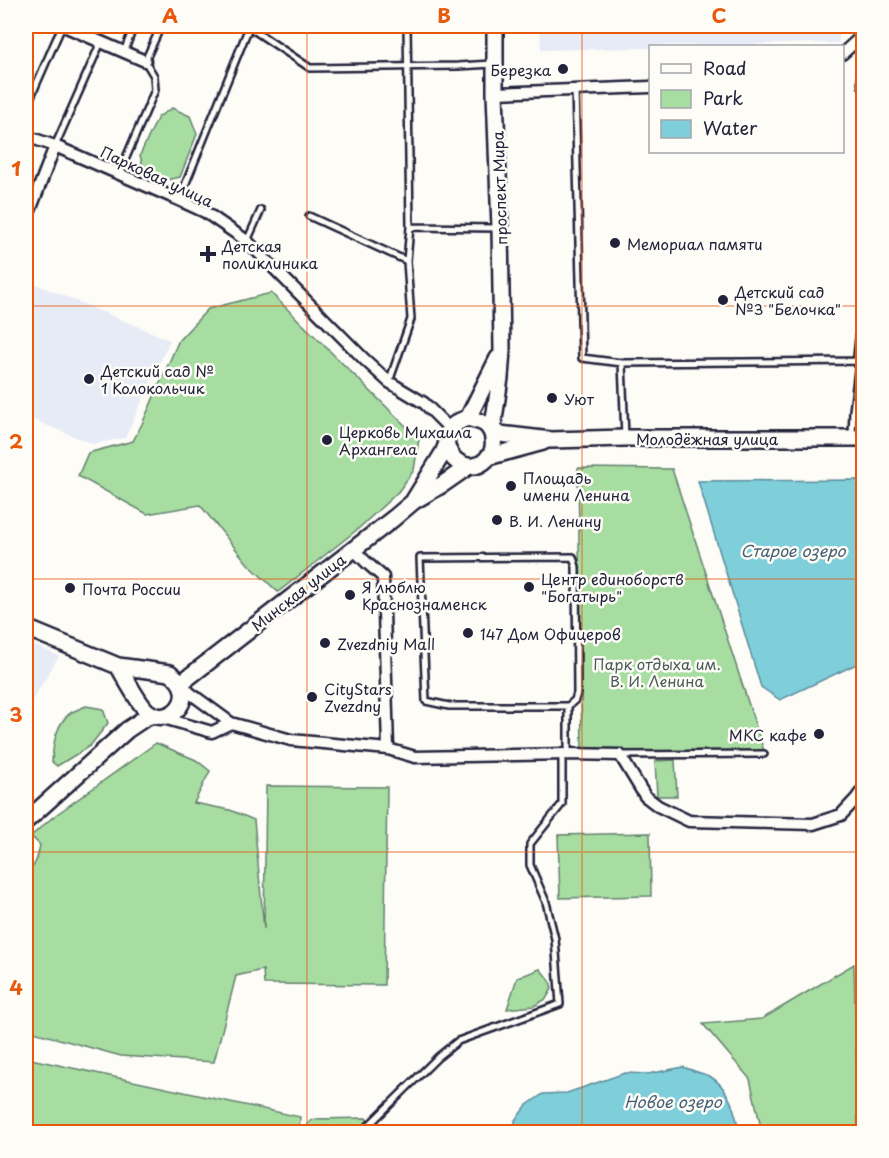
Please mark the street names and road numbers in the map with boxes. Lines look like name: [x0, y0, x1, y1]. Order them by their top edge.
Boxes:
street label: проспект Мира: [485, 130, 512, 245]
street label: Парковая улица: [97, 140, 218, 212]
street label: Молодёжная улица: [636, 427, 779, 450]
street label: Минская улица: [246, 547, 351, 636]

